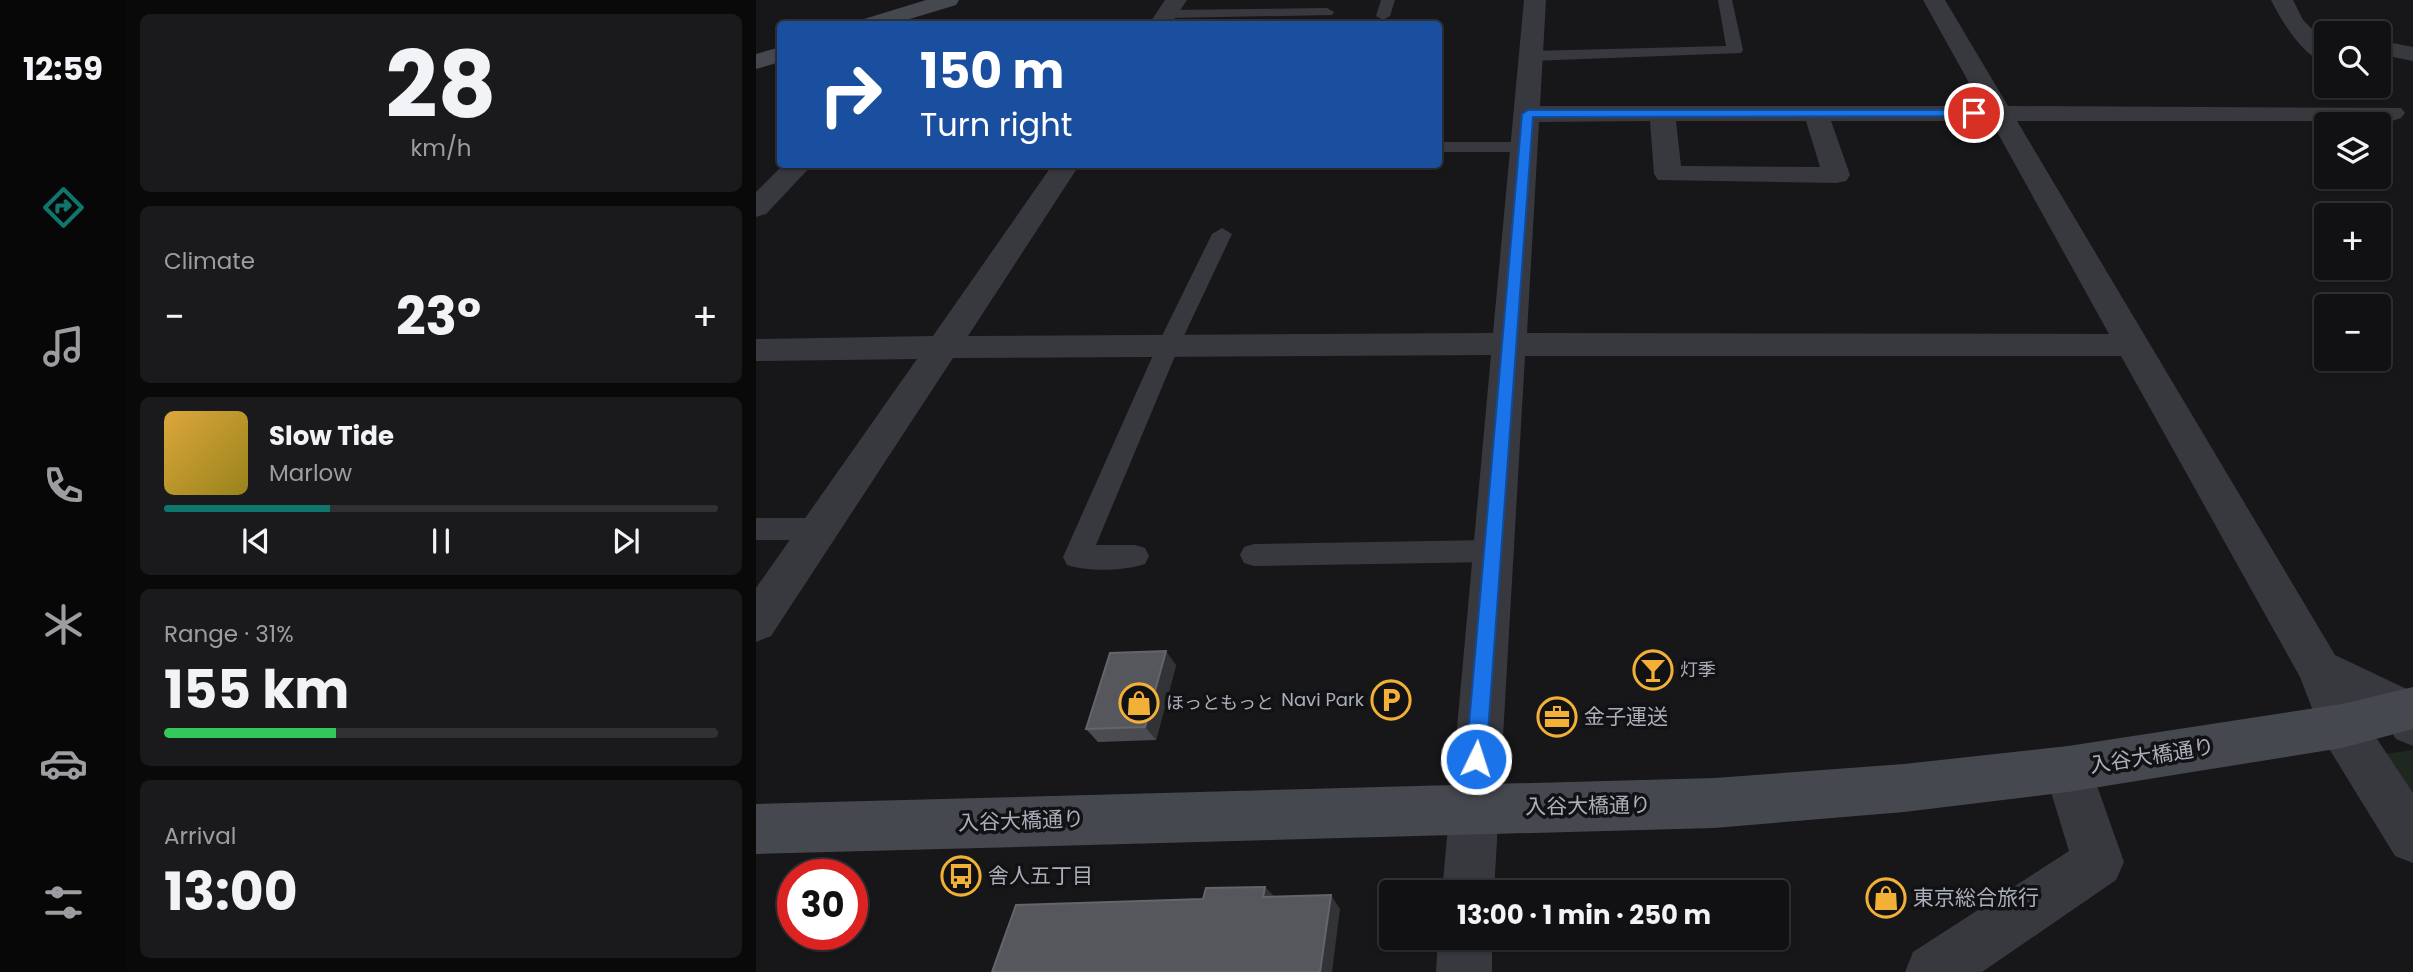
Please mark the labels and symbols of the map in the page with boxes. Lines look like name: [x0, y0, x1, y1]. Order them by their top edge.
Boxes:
pin: [1944, 83, 2004, 143]
bar icon: 灯季: [1632, 649, 1674, 691]
place label: 灯季: [1680, 657, 1716, 682]
parking icon: Navi Park: [1370, 679, 1412, 721]
shop icon: ほっともっと: [1118, 682, 1160, 724]
place label: Navi Park: [1281, 687, 1365, 712]
place label: ほっともっと: [1166, 690, 1274, 715]
office icon: 金子運送: [1536, 696, 1578, 738]
place label: 金子運送: [1584, 702, 1668, 731]
position arrow: [1439, 722, 1513, 796]
street label: 入谷大橋通り: [2087, 731, 2216, 780]
street label: 入谷大橋通り: [1525, 790, 1651, 821]
street label: 入谷大橋通り: [958, 804, 1084, 837]
bus stop icon: 舎人五丁目: [940, 855, 982, 897]
speed limit sign: 30: [777, 859, 868, 950]
place label: 舎人五丁目: [988, 861, 1093, 890]
shop icon: 東京総合旅行: [1865, 877, 1907, 919]
place label: 東京総合旅行: [1913, 883, 2039, 912]

